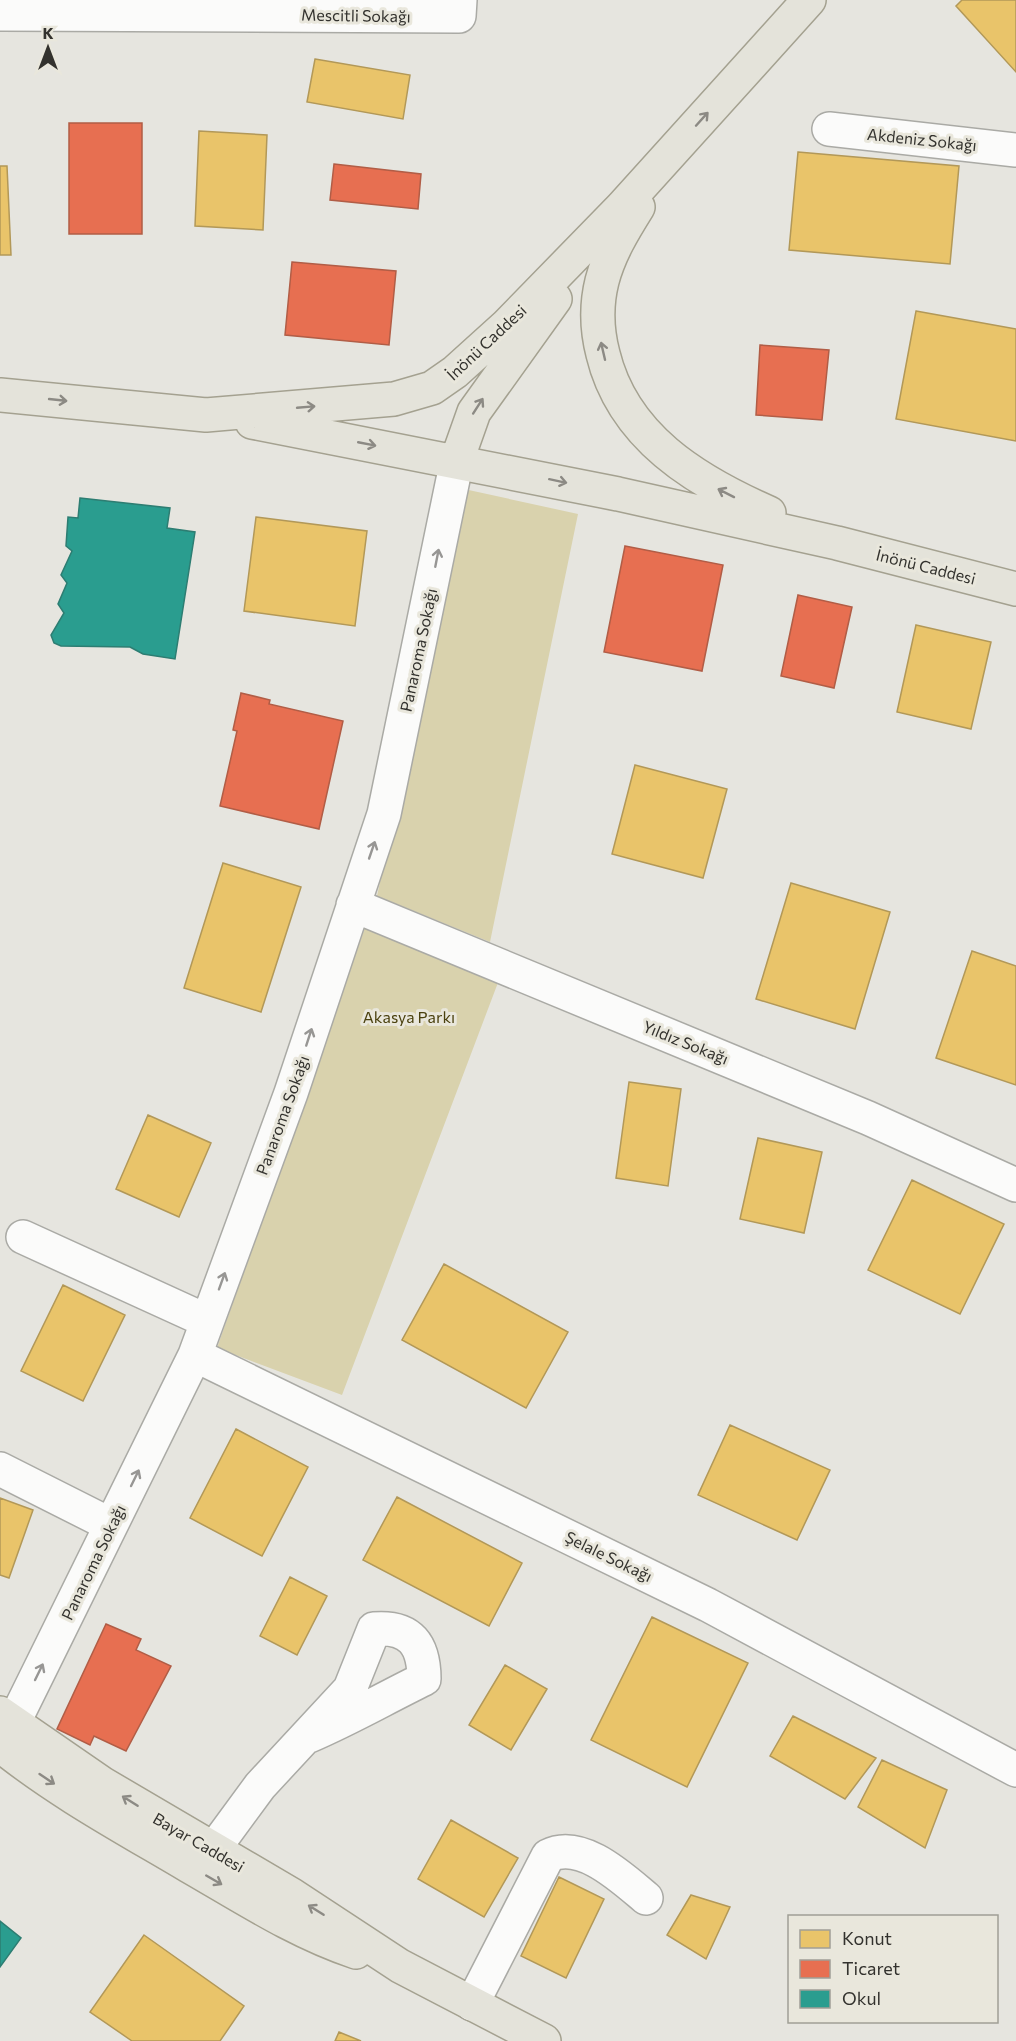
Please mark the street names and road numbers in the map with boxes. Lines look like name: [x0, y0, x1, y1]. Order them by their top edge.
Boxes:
street label: Mescitli Sokağı: [301, 5, 411, 25]
street label: Akdeniz Sokağı: [866, 124, 978, 154]
street label: İnönü Caddesi: [442, 300, 530, 384]
street label: İnönü Caddesi: [874, 544, 978, 588]
street label: Panaroma Sokağı: [396, 587, 440, 713]
street label: Yıldız Sokağı: [640, 1016, 732, 1068]
street label: Panaroma Sokağı: [252, 1053, 312, 1177]
street label: Panaroma Sokağı: [57, 1501, 129, 1623]
street label: Şelale Sokağı: [562, 1527, 656, 1585]
street label: Bayar Caddesi: [150, 1808, 248, 1876]

